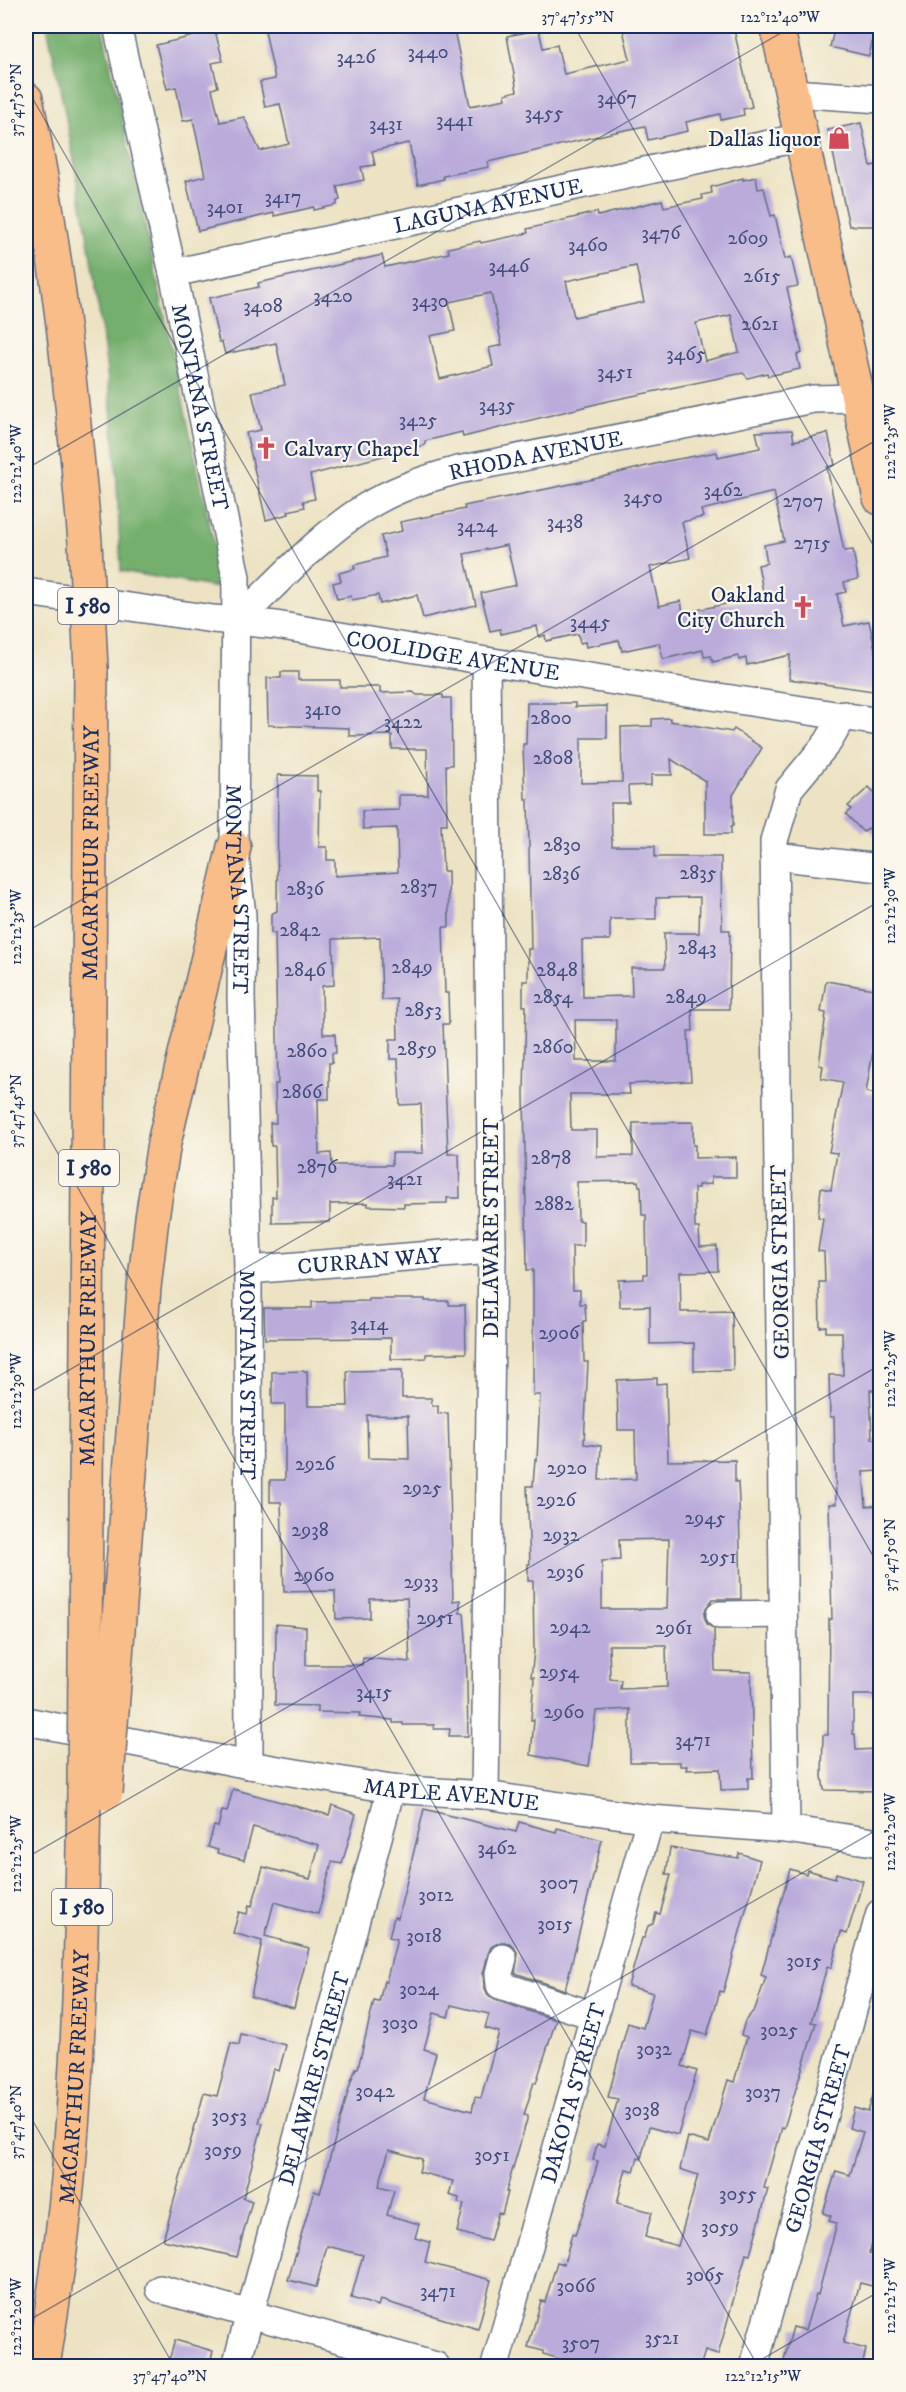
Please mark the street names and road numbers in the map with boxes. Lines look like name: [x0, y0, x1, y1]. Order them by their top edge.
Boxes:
street label: LAGUNA AVENUE: [391, 173, 585, 240]
street label: MONTANA STREET: [165, 301, 234, 513]
street label: RHODA AVENUE: [446, 425, 625, 487]
road number: I 580: [58, 588, 118, 624]
street label: COOLIDGE AVENUE: [344, 625, 562, 687]
street label: MACARTHUR FREEWAY: [77, 724, 106, 981]
street label: MONTANA STREET: [219, 784, 254, 994]
street label: DELAWARE STREET: [478, 1117, 505, 1338]
road number: I 580: [59, 1150, 119, 1186]
street label: GEORGIA STREET: [765, 1164, 796, 1360]
street label: MACARTHUR FREEWAY: [74, 1210, 103, 1467]
street label: CURRAN WAY: [297, 1242, 444, 1281]
street label: MONTANA STREET: [233, 1269, 260, 1480]
street label: MAPLE AVENUE: [361, 1773, 541, 1818]
road number: I 580: [52, 1889, 112, 1925]
street label: MACARTHUR FREEWAY: [54, 1948, 96, 2206]
street label: DELAWARE STREET: [273, 1968, 356, 2189]
street label: DAKOTA STREET: [535, 2000, 612, 2186]
street label: GEORGIA STREET: [780, 2041, 858, 2236]

